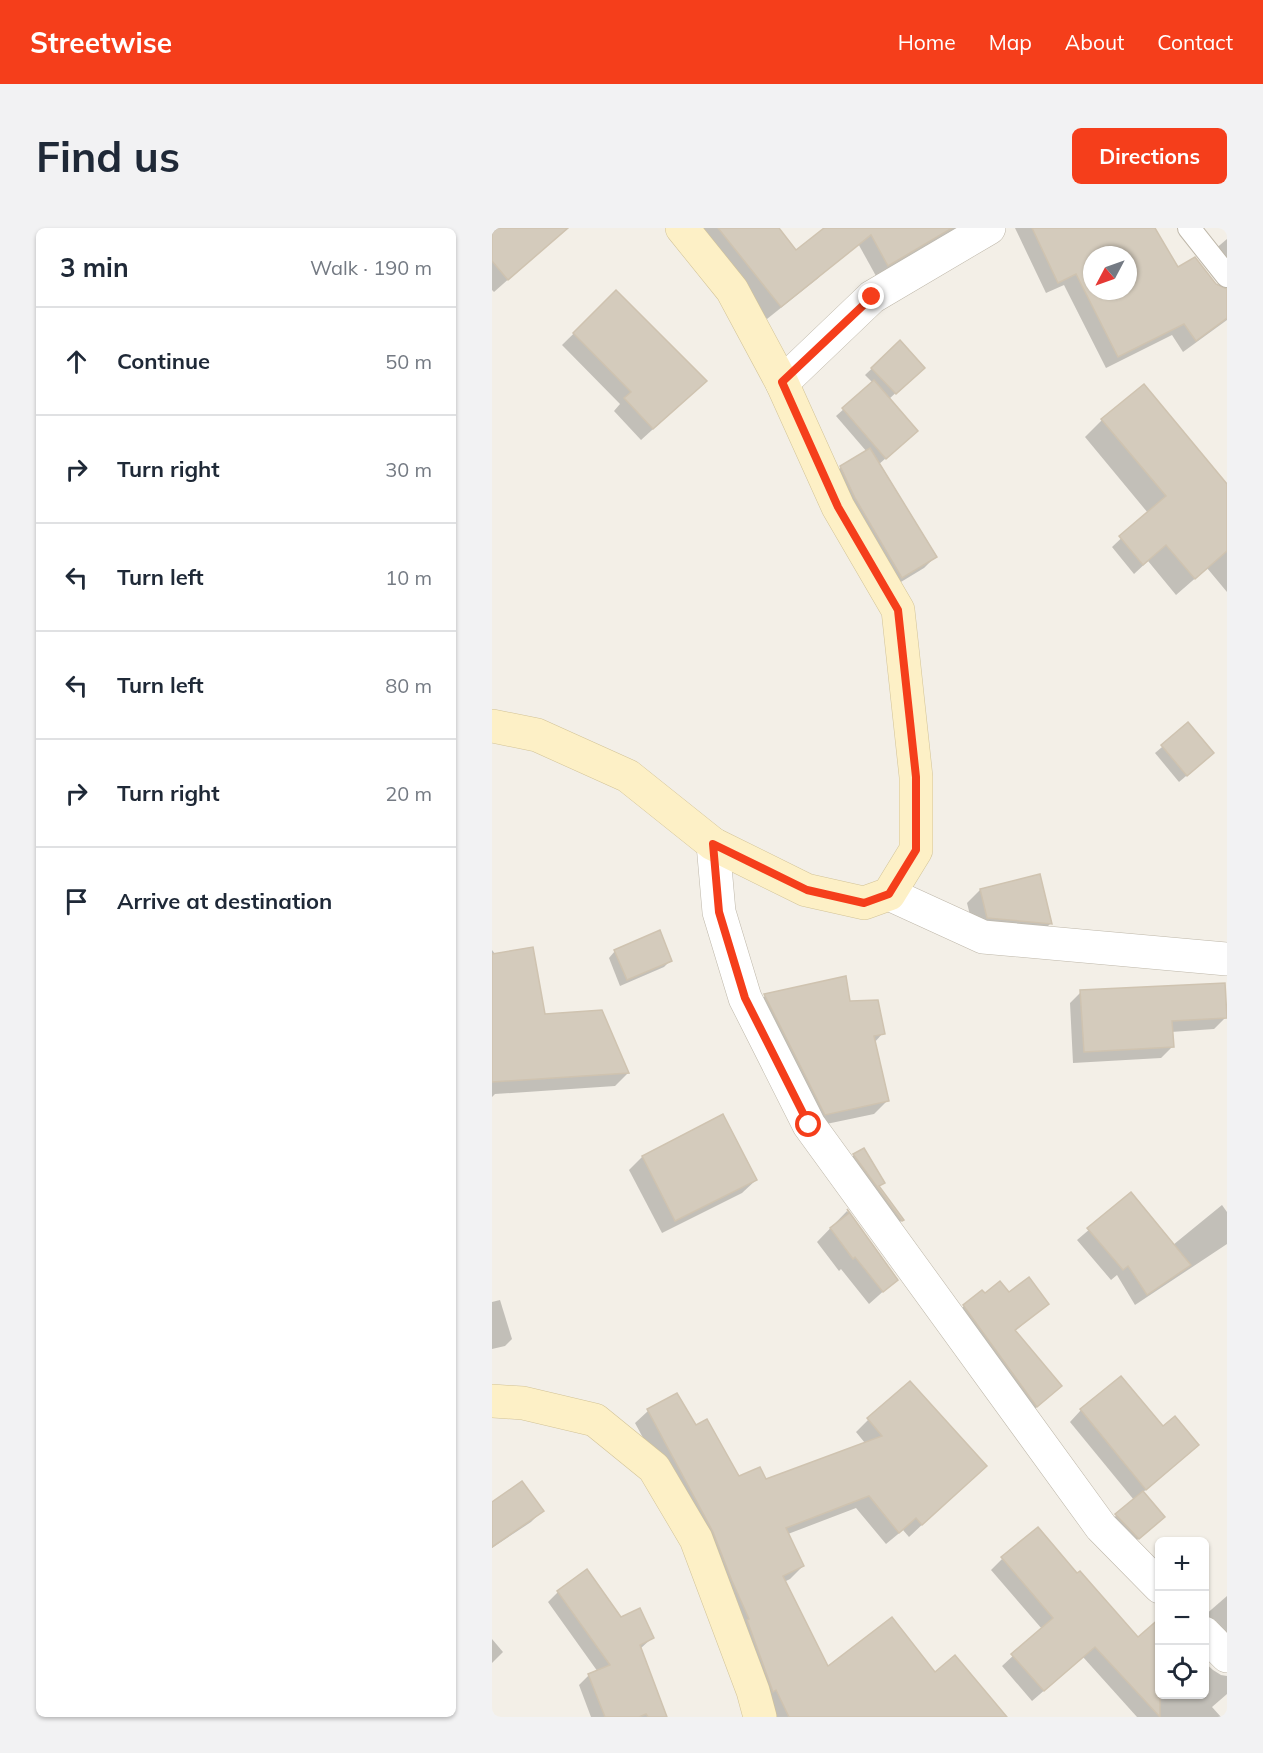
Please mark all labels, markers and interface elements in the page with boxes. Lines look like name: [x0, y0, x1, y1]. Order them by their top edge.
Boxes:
text: Streetwise: [30, 25, 172, 60]
text: Home: [898, 29, 956, 55]
text: Map: [989, 29, 1032, 55]
text: About: [1065, 29, 1124, 55]
text: Contact: [1157, 29, 1233, 55]
button: Directions: [1072, 128, 1227, 184]
text: Find us: [36, 130, 180, 183]
north arrow: [1083, 246, 1137, 300]
text: 3 min: [60, 251, 129, 284]
text: Walk · 190 m: [310, 255, 432, 280]
route end: [858, 283, 884, 309]
icon: ahead: [60, 345, 93, 378]
text: Continue: [117, 347, 210, 375]
text: 50 m: [385, 349, 432, 374]
icon: right: [60, 453, 93, 486]
text: Turn right: [117, 455, 220, 483]
text: 30 m: [385, 457, 432, 482]
icon: left: [60, 561, 93, 594]
text: Turn left: [117, 563, 204, 591]
text: 10 m: [385, 565, 432, 590]
icon: left: [60, 669, 93, 702]
text: Turn left: [117, 671, 204, 699]
text: 80 m: [385, 673, 432, 698]
icon: right: [60, 777, 93, 810]
text: Turn right: [117, 779, 220, 807]
text: 20 m: [385, 781, 432, 806]
icon: arrive: [60, 885, 93, 918]
text: Arrive at destination: [117, 887, 332, 915]
route start: [795, 1111, 821, 1137]
map controls: [1155, 1537, 1209, 1699]
button: +: [1155, 1537, 1209, 1591]
button: −: [1155, 1591, 1209, 1645]
button: locate: [1155, 1645, 1209, 1699]

